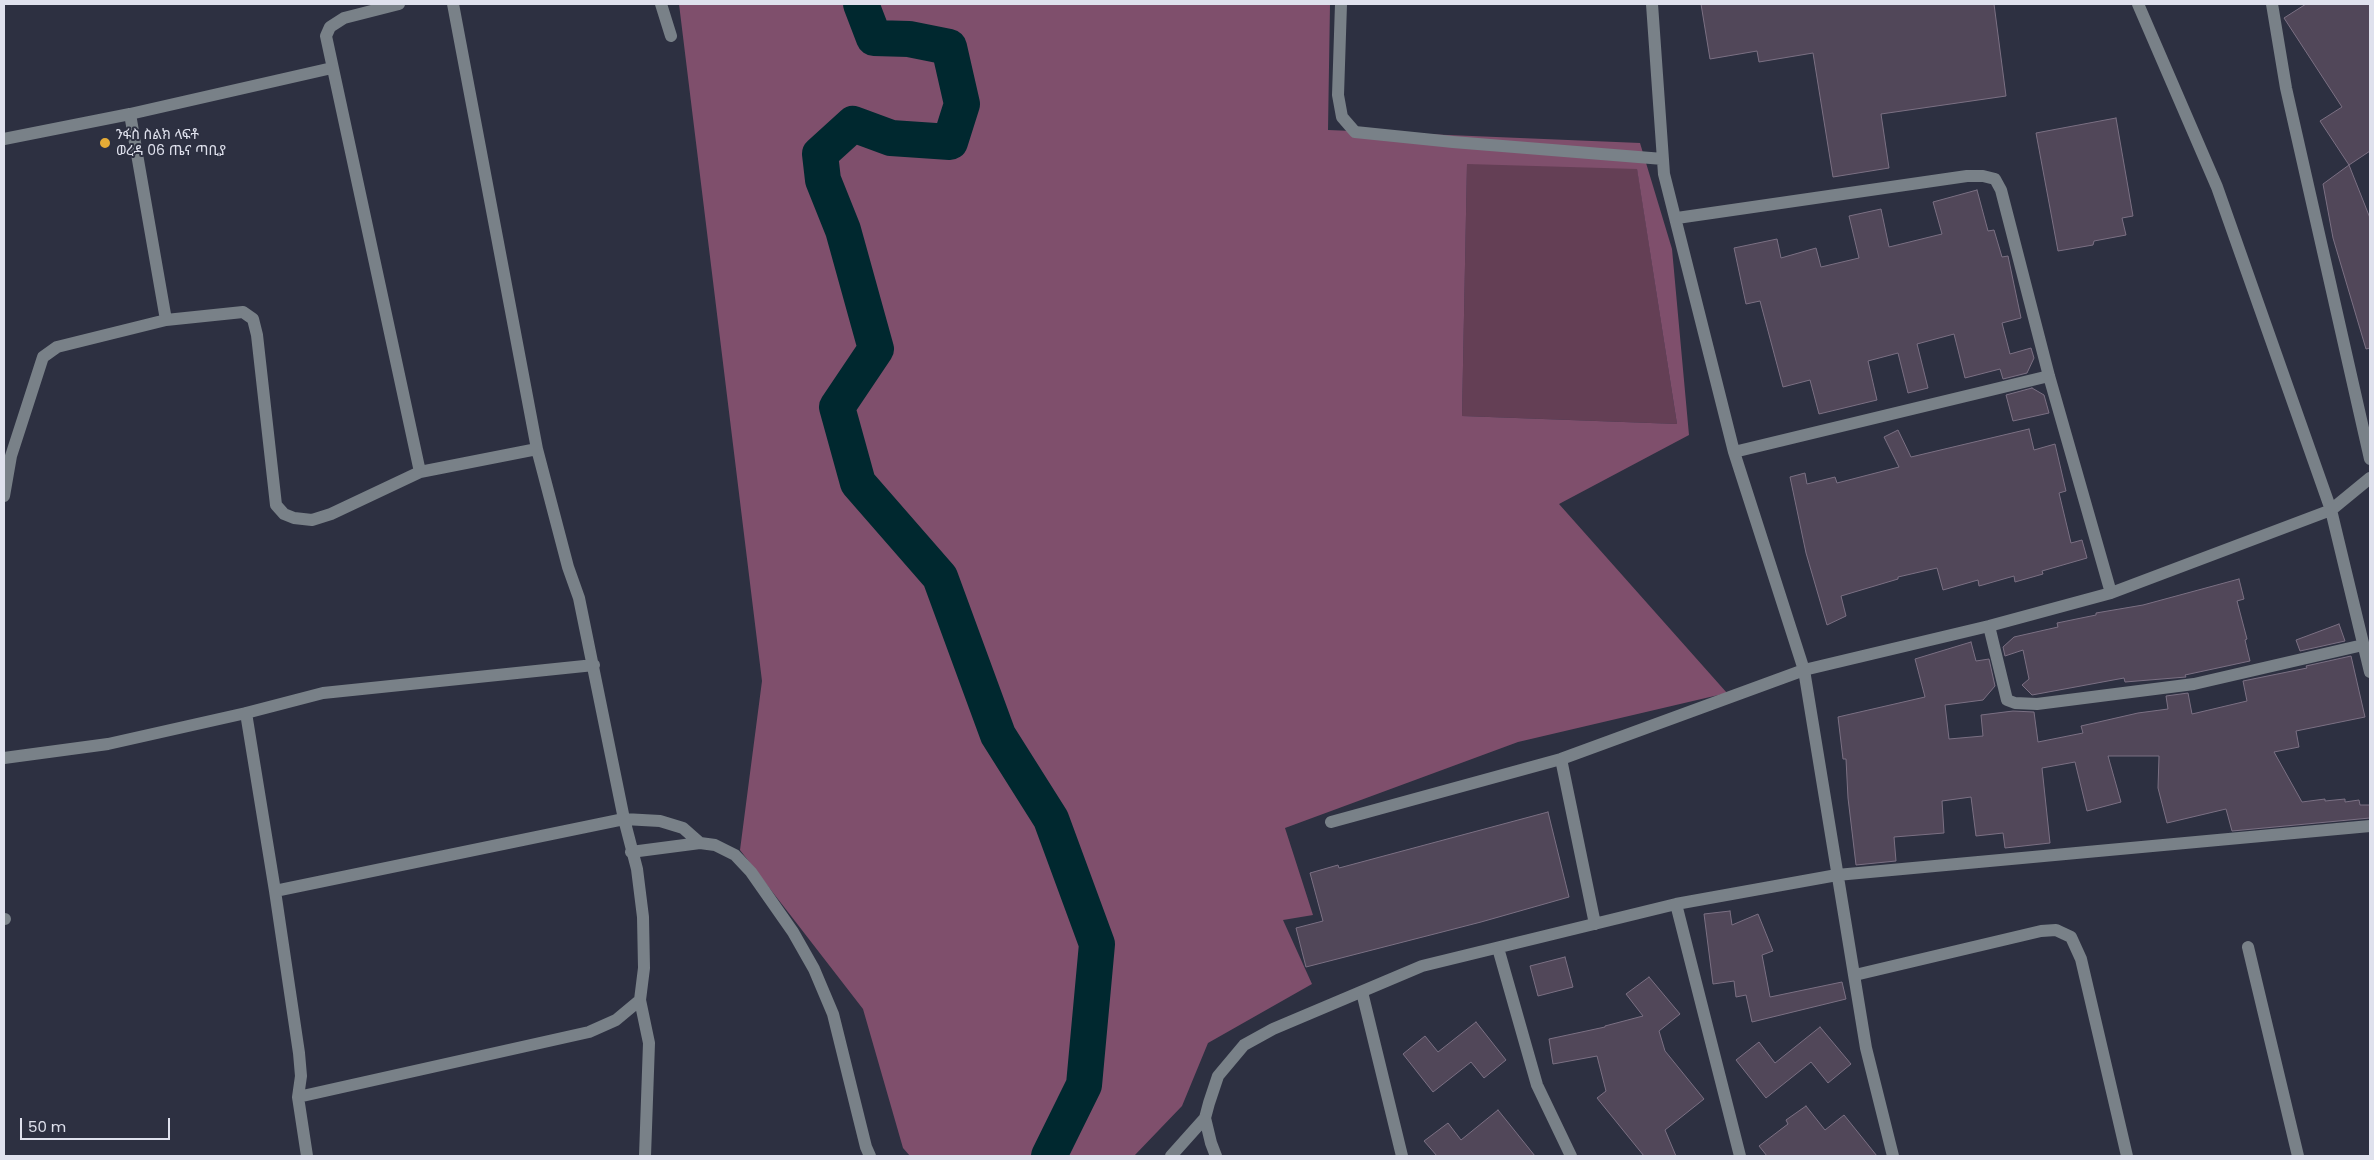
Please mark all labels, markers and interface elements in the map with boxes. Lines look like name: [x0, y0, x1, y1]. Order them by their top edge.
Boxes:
place label: ንፋስ ስልክ ላፍቶ ወረዳ 06 ጤና ጣቢያ: [116, 127, 226, 160]
marker: ንፋስ ስልክ ላፍቶ ወረዳ 06 ጤና ጣቢያ: [98, 136, 112, 150]
scale bar: [22, 1108, 172, 1140]
text: 50 m: [28, 1116, 66, 1137]

